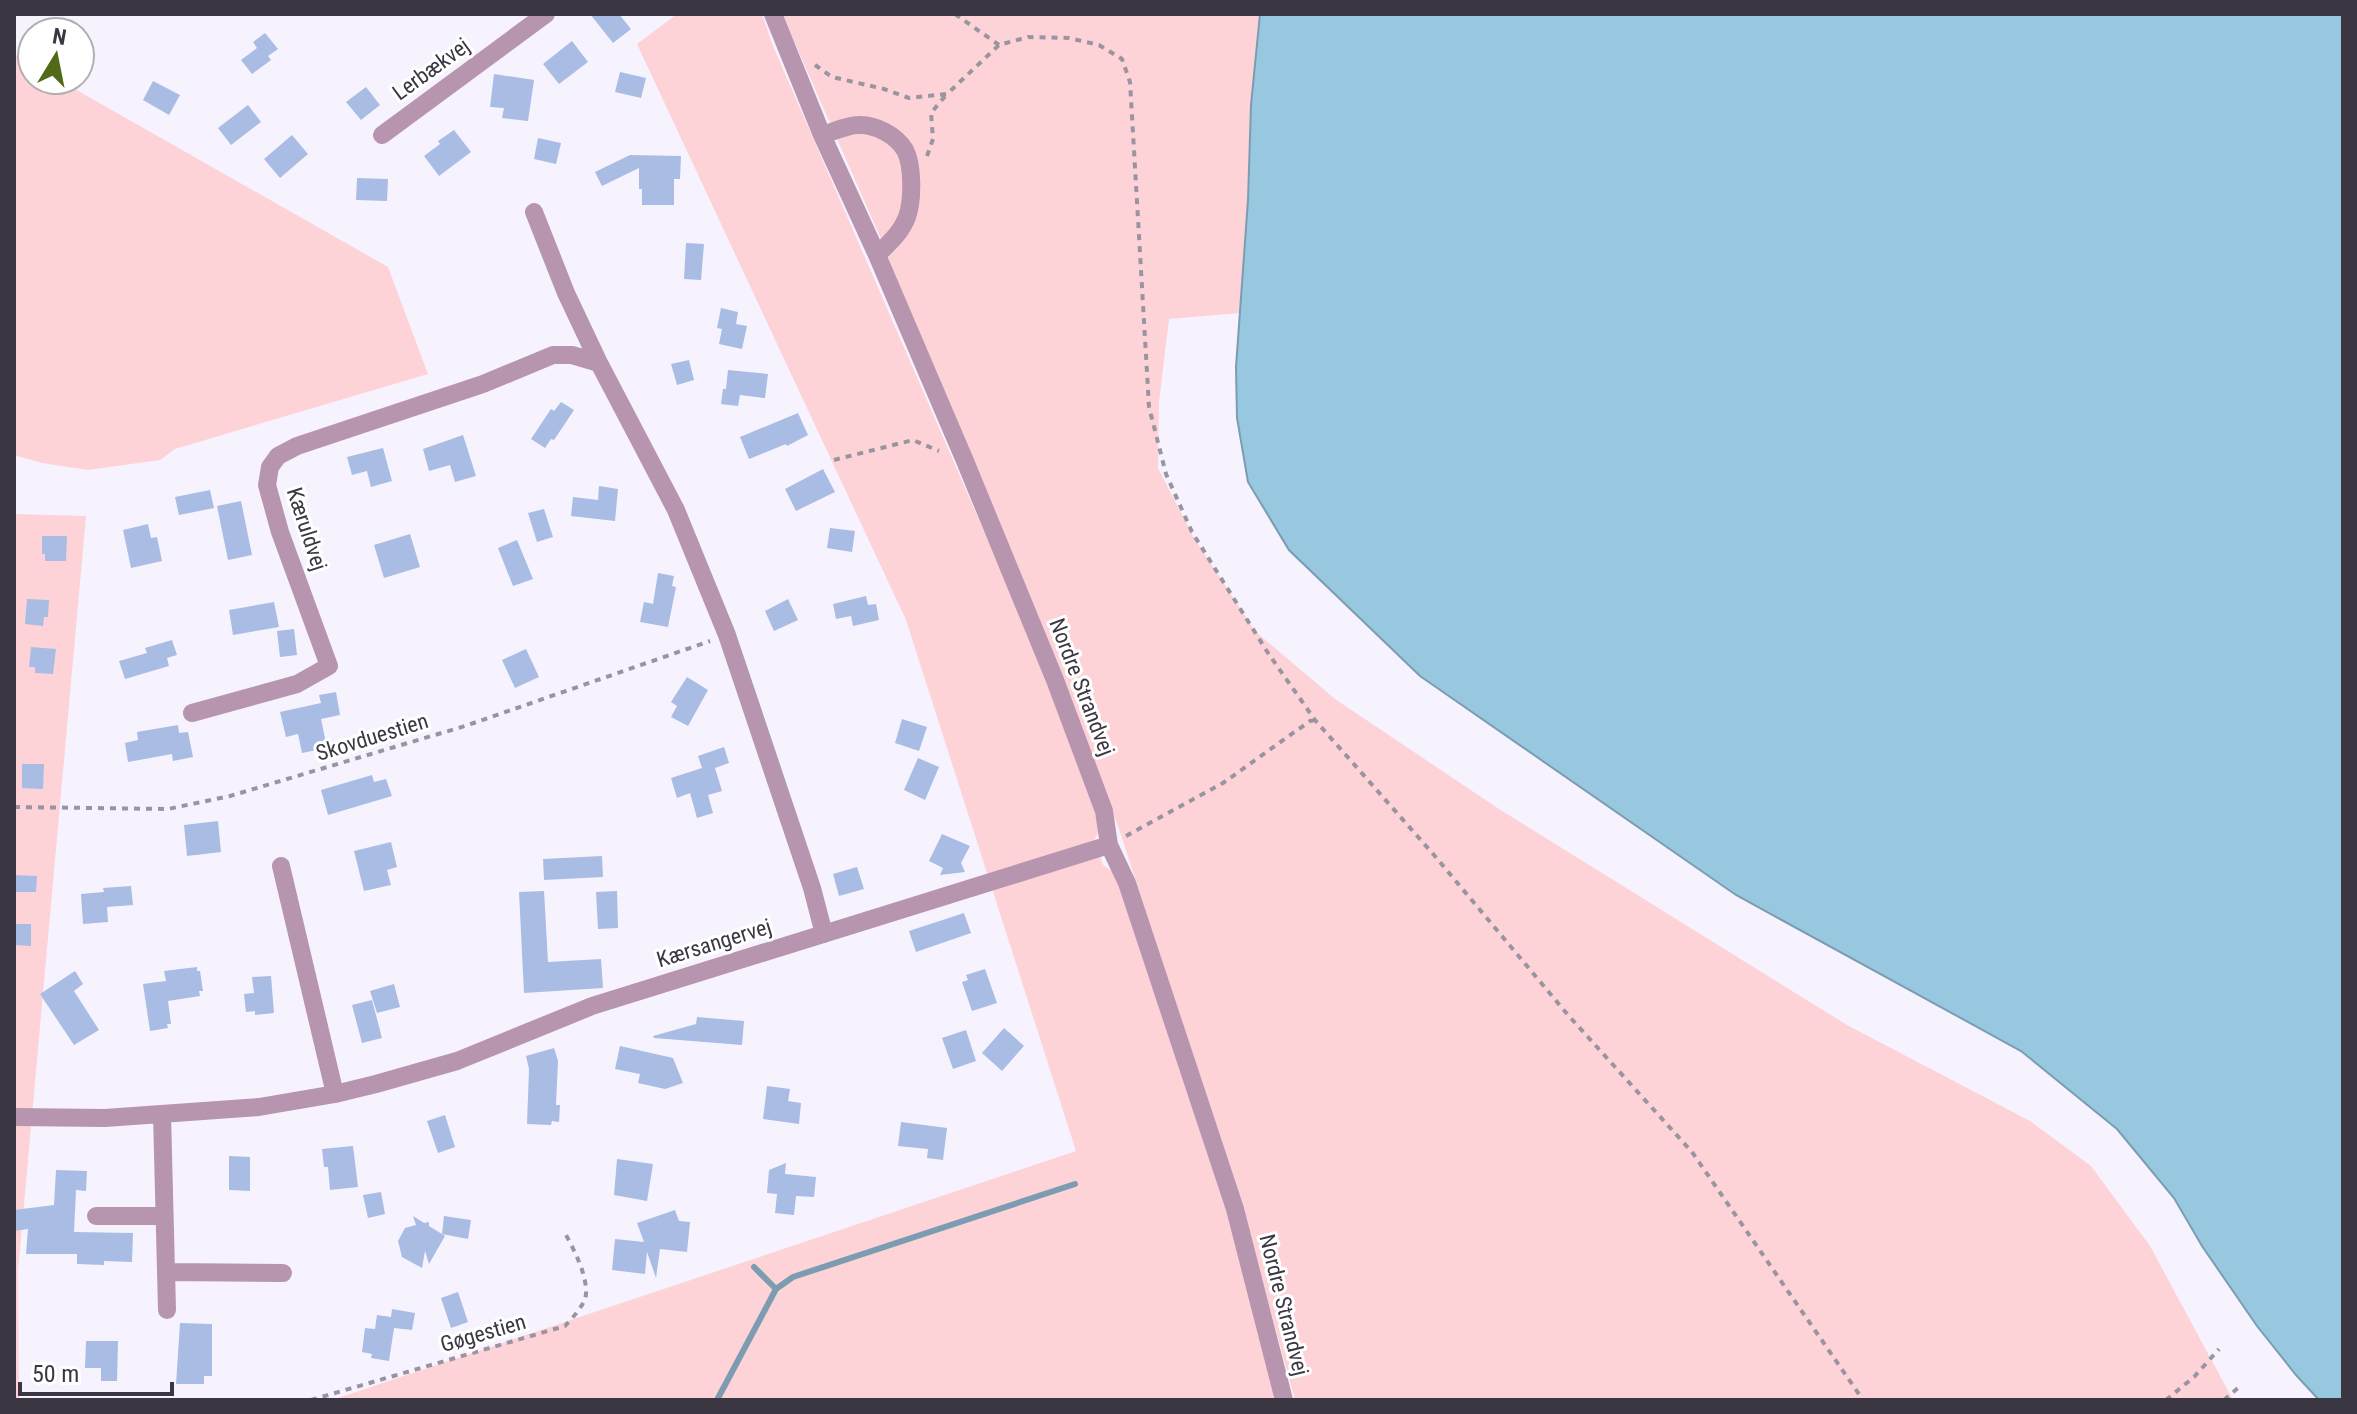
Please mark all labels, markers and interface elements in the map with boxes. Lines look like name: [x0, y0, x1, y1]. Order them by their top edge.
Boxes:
north arrow: [16, 16, 96, 96]
text: N: [51, 23, 68, 50]
street label: Lerbækvej: [388, 33, 474, 105]
street label: Kæruldvej: [282, 484, 332, 574]
street label: Nordre Strandvej: [1044, 615, 1120, 759]
street label: Skovduestien: [313, 708, 431, 766]
street label: Kærsangervej: [654, 914, 774, 972]
street label: Nordre Strandvej: [1254, 1232, 1314, 1378]
street label: Gøgestien: [437, 1309, 529, 1357]
scale bar: [20, 1346, 172, 1396]
text: 50 m: [32, 1360, 79, 1388]

